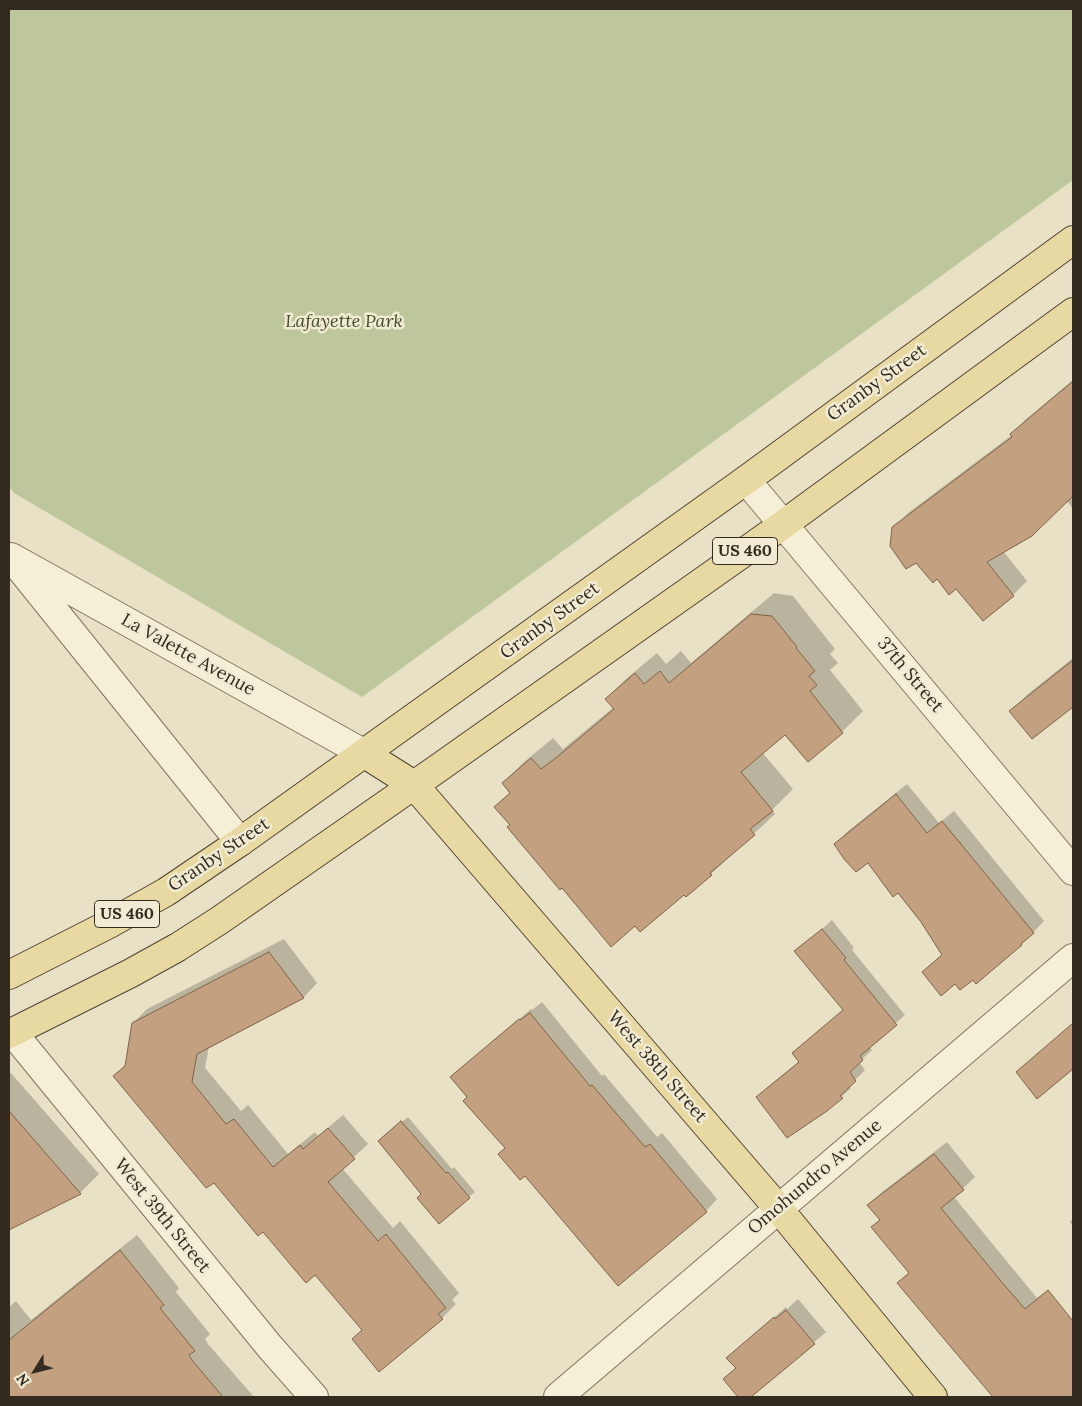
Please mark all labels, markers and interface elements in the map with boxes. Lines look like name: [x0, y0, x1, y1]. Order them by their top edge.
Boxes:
park label: Lafayette Park: [285, 311, 403, 333]
street label: Granby Street: [823, 340, 931, 426]
road number: US 460: [712, 538, 778, 564]
street label: Granby Street: [496, 578, 604, 664]
street label: La Valette Avenue: [117, 609, 259, 701]
street label: 37th Street: [872, 633, 948, 717]
street label: Granby Street: [164, 813, 274, 897]
road number: US 460: [94, 901, 160, 928]
street label: West 38th Street: [603, 1007, 711, 1127]
street label: Omohundro Avenue: [744, 1115, 886, 1239]
street label: West 39th Street: [109, 1154, 215, 1278]
north arrow: [10, 1346, 60, 1396]
text: N: [12, 1370, 33, 1389]

